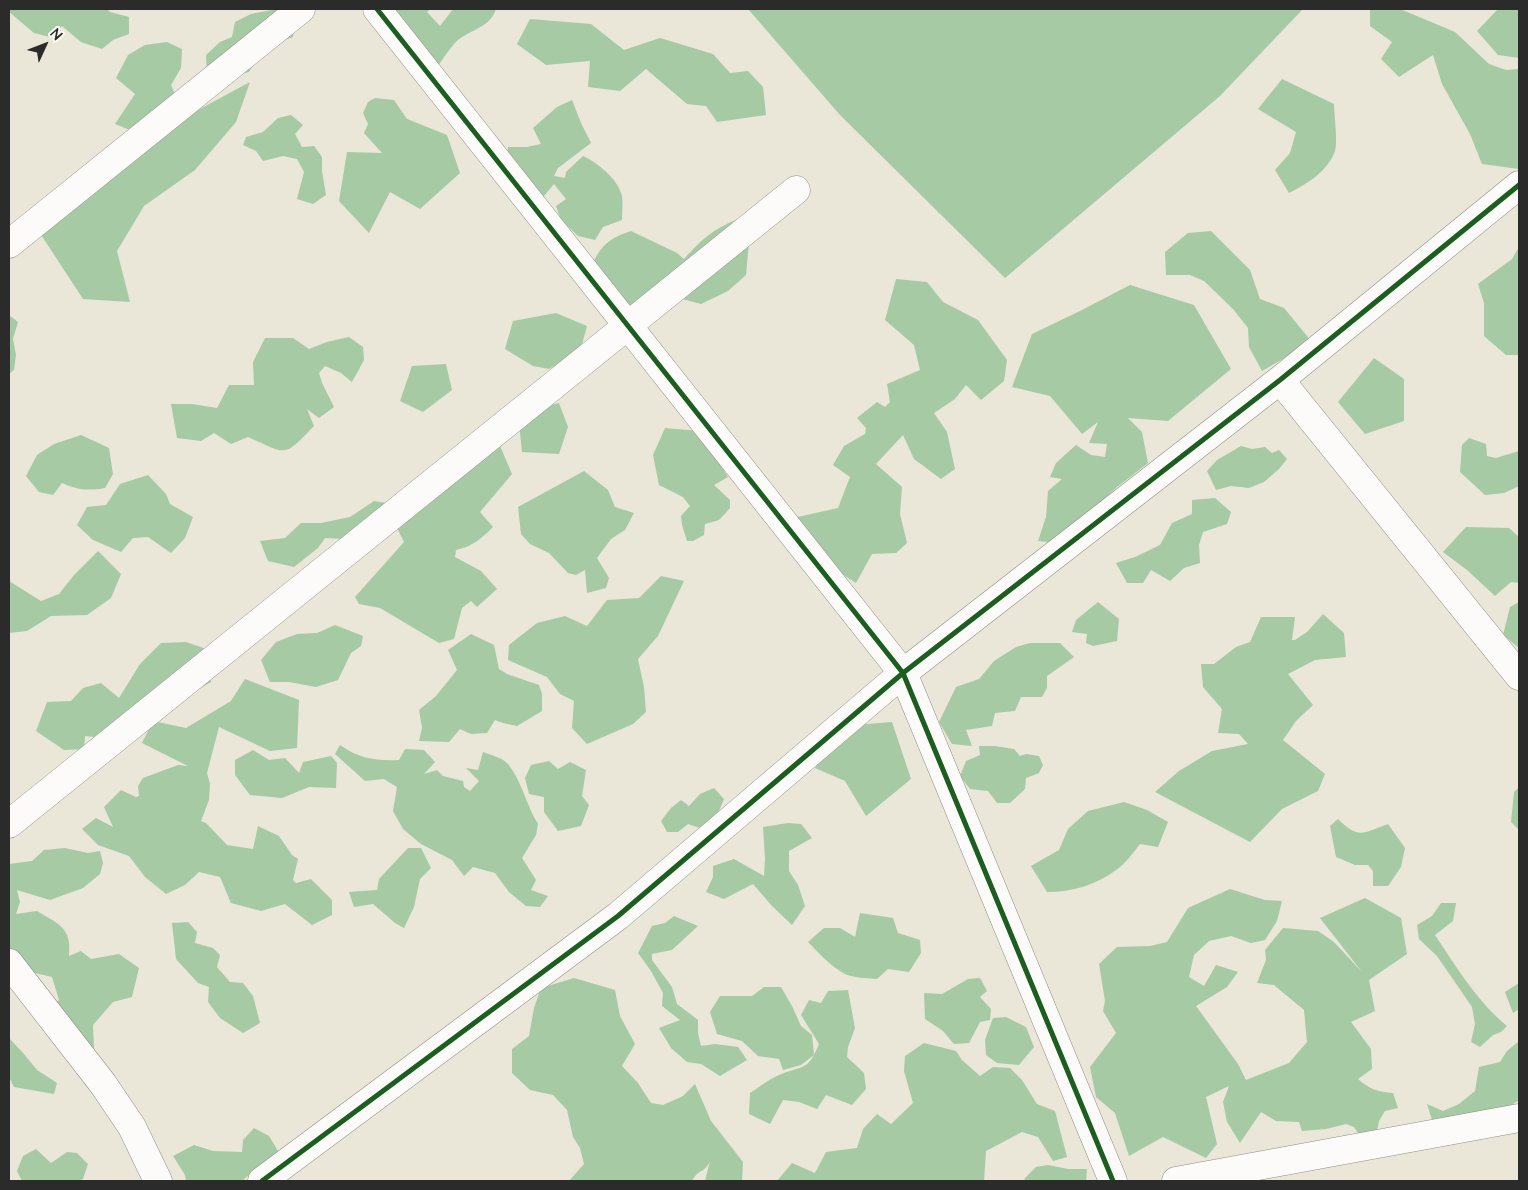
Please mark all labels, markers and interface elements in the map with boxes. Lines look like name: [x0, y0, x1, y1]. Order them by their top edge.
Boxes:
north arrow: [20, 20, 70, 70]
text: N: [46, 25, 66, 45]

